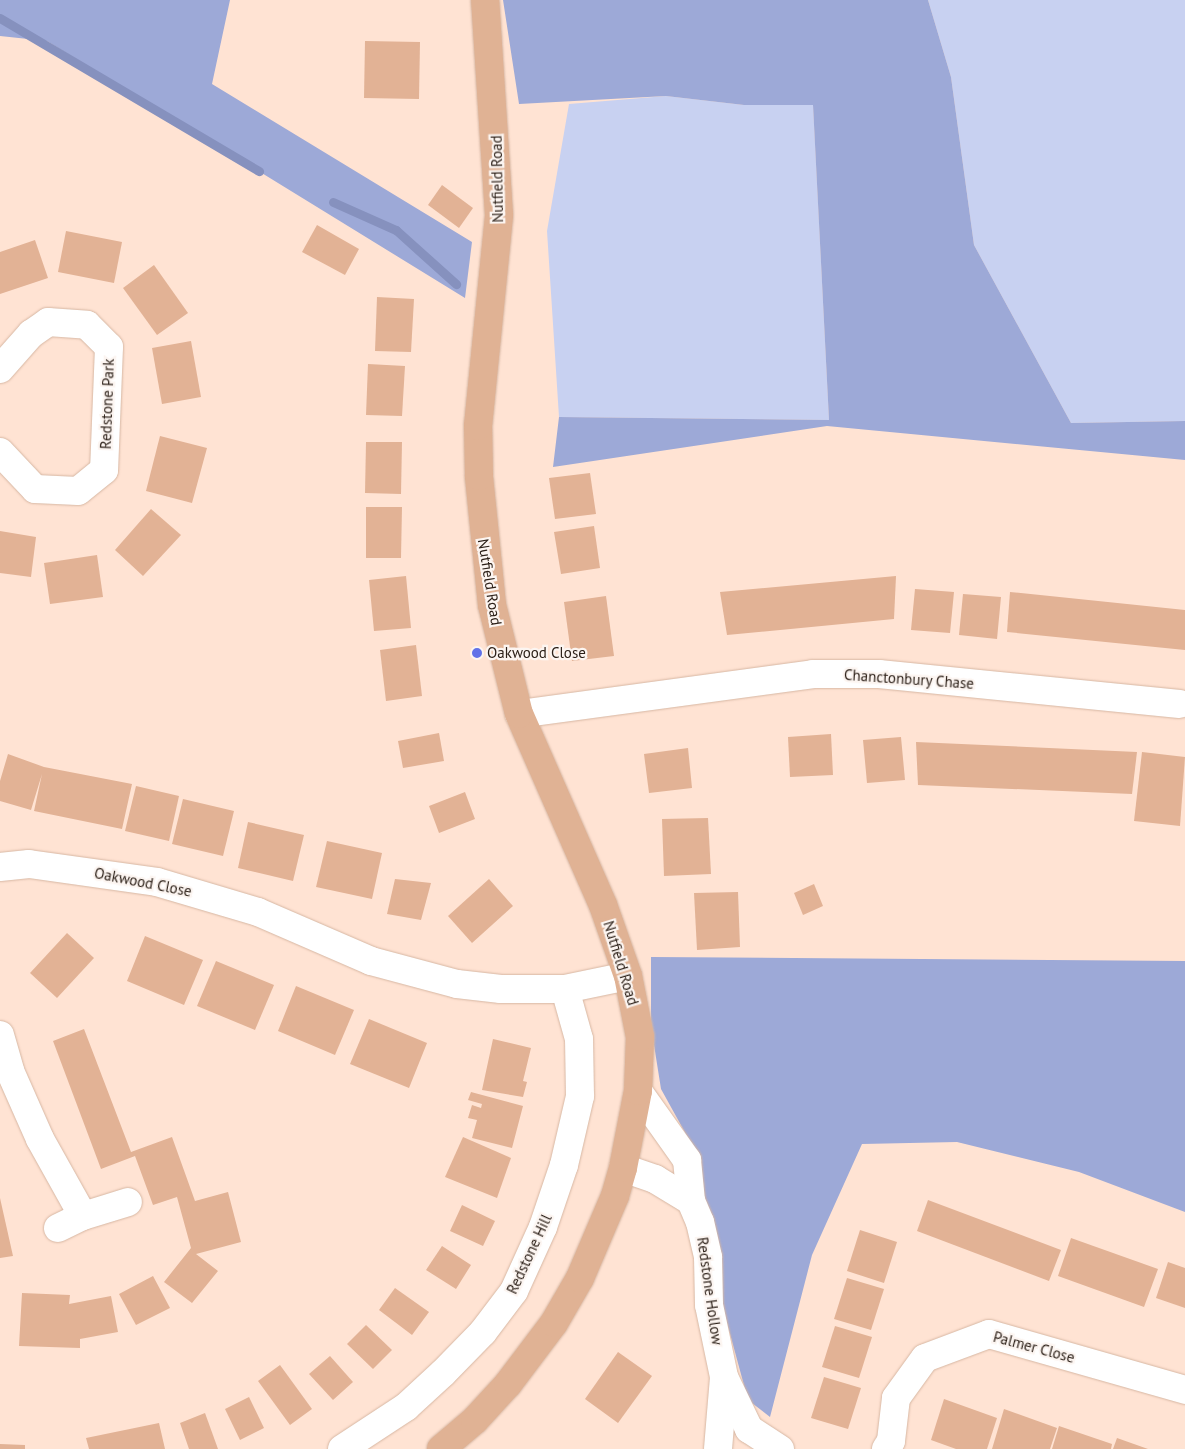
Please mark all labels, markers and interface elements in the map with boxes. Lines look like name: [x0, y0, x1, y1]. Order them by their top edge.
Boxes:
street label: Nutfield Road: [487, 135, 507, 223]
street label: Redstone Park: [96, 358, 118, 450]
street label: Nutfield Road: [474, 538, 506, 626]
place label: Oakwood Close: [487, 644, 586, 662]
marker: Oakwood Close: [471, 647, 483, 659]
street label: Chanctonbury Chase: [843, 665, 975, 693]
street label: Oakwood Close: [93, 864, 193, 900]
street label: Nutfield Road: [600, 919, 642, 1007]
street label: Redstone Hill: [503, 1211, 555, 1297]
street label: Redstone Hollow: [694, 1236, 726, 1346]
street label: Palmer Close: [991, 1328, 1077, 1366]

